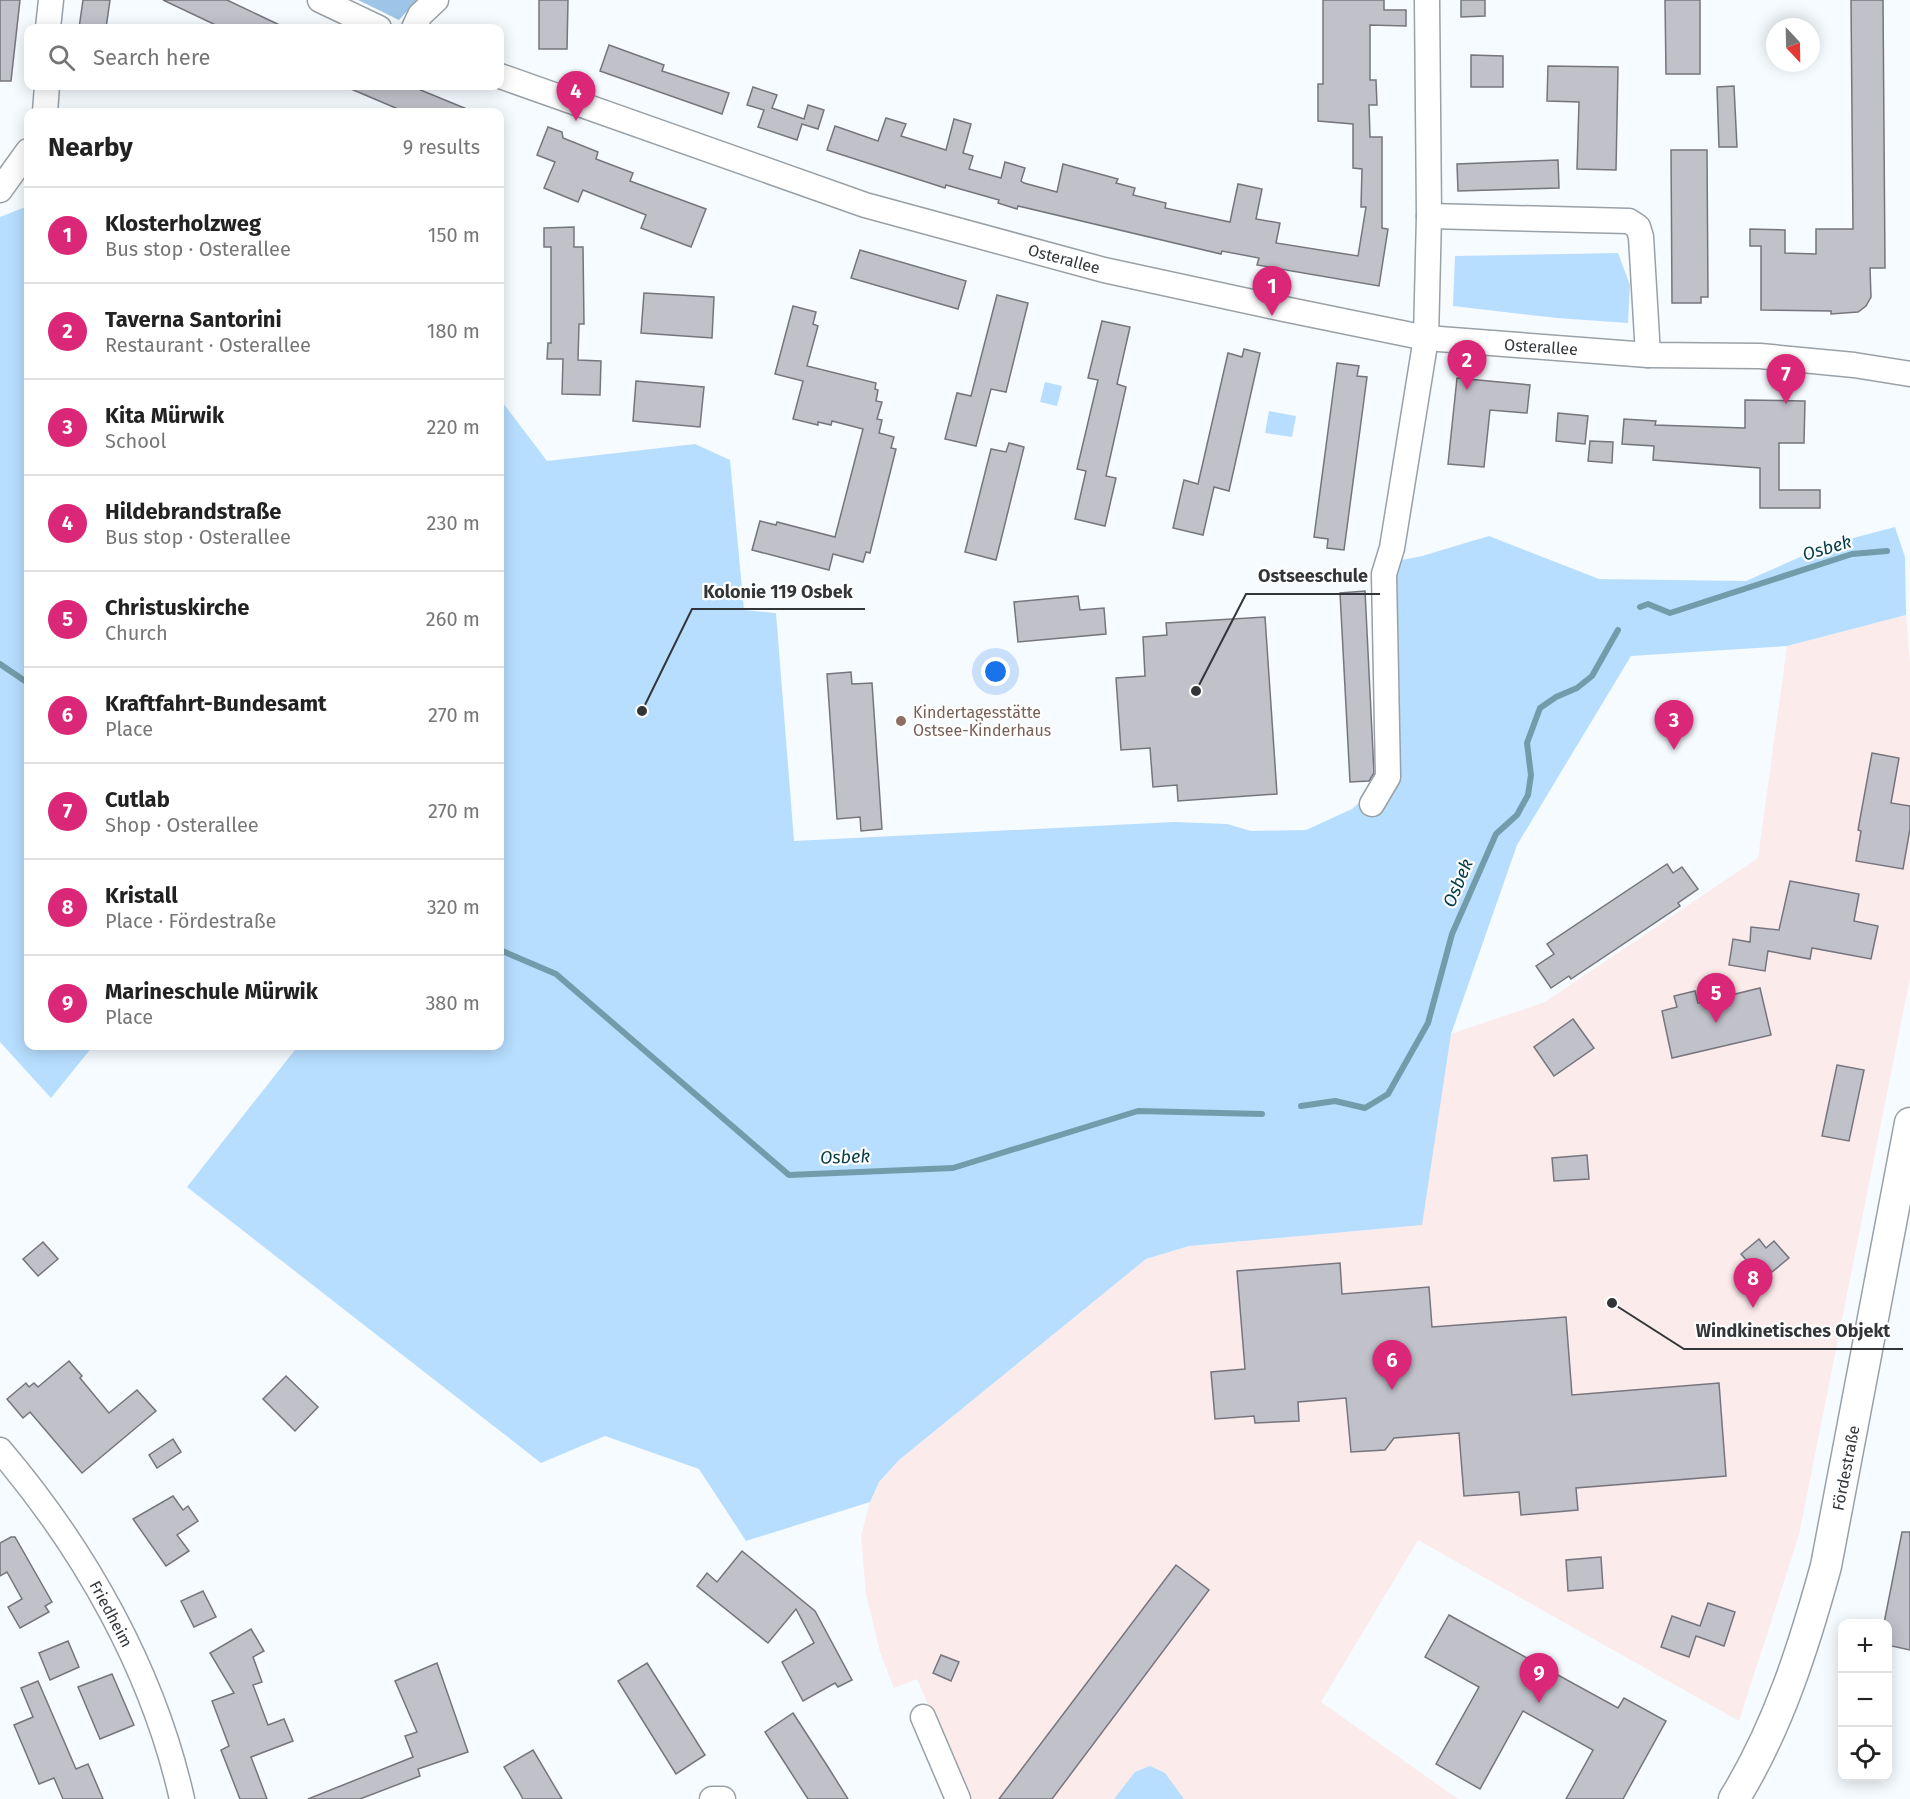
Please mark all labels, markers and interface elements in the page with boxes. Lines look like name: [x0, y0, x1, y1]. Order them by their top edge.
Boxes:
north arrow: [1766, 18, 1820, 72]
search box: [24, 24, 504, 90]
icon: search: [45, 41, 78, 74]
text: Search here: [93, 44, 211, 71]
pin: 4: [556, 72, 596, 121]
text: Nearby: [48, 132, 133, 163]
text: 9 results: [403, 135, 480, 159]
text: Klosterholzweg: [105, 210, 261, 237]
text: 1: [63, 223, 72, 247]
text: 150 m: [428, 223, 480, 247]
text: Bus stop · Osterallee: [105, 237, 291, 261]
street label: Osterallee: [1026, 240, 1102, 278]
pin: 1: [1252, 266, 1292, 316]
text: Taverna Santorini: [105, 306, 282, 333]
text: 2: [62, 319, 73, 343]
text: 180 m: [427, 319, 480, 343]
text: Restaurant · Osterallee: [105, 333, 311, 357]
street label: Osterallee: [1504, 335, 1578, 359]
pin: 2: [1448, 340, 1486, 390]
pin: 7: [1766, 354, 1806, 404]
text: Kita Mürwik: [105, 402, 224, 429]
text: 3: [62, 415, 73, 439]
text: 220 m: [427, 415, 480, 439]
text: School: [105, 429, 166, 453]
text: Hildebrandstraße: [105, 498, 281, 525]
text: 4: [62, 511, 73, 535]
text: 230 m: [427, 511, 480, 535]
text: Bus stop · Osterallee: [105, 525, 291, 549]
water label: Osbek: [1800, 530, 1854, 565]
callout: Ostseeschule: [1246, 558, 1380, 594]
text: Ostseeschule: [1258, 565, 1368, 587]
callout: Kolonie 119 Osbek: [692, 573, 865, 609]
text: Kolonie 119 Osbek: [703, 581, 854, 603]
text: Christuskirche: [105, 594, 249, 621]
text: 5: [62, 607, 73, 631]
text: 260 m: [426, 607, 480, 631]
text: Church: [105, 621, 168, 645]
your location: [981, 657, 1010, 686]
text: Kraftfahrt-Bundesamt: [105, 690, 327, 717]
pin: 3: [1654, 700, 1694, 750]
text: 6: [62, 703, 73, 727]
text: 270 m: [428, 703, 480, 727]
place label: Kindertagesstätte Ostsee-Kinderhaus: [913, 703, 1051, 740]
marker: Kindertagesstätte Ostsee-Kinderhaus: [894, 714, 908, 728]
text: Place: [105, 717, 153, 741]
text: Cutlab: [105, 786, 170, 813]
text: 7: [63, 799, 72, 823]
text: 270 m: [428, 799, 480, 823]
text: Shop · Osterallee: [105, 813, 259, 837]
water label: Osbek: [1438, 855, 1478, 910]
text: Kristall: [105, 882, 178, 909]
text: 8: [62, 895, 73, 919]
text: 320 m: [427, 895, 480, 919]
text: Place · Fördestraße: [105, 909, 277, 933]
pin: 5: [1696, 974, 1736, 1023]
text: Marineschule Mürwik: [105, 978, 318, 1005]
text: 9: [62, 991, 73, 1015]
text: 380 m: [425, 991, 480, 1015]
text: Place: [105, 1005, 153, 1029]
water label: Osbek: [820, 1145, 871, 1169]
pin: 8: [1734, 1258, 1772, 1308]
callout: Windkinetisches Objekt: [1684, 1313, 1903, 1349]
text: Windkinetisches Objekt: [1696, 1320, 1891, 1342]
pin: 6: [1372, 1340, 1412, 1390]
street label: Fördestraße: [1828, 1424, 1864, 1512]
street label: Friedheim: [86, 1577, 136, 1651]
map controls: [1838, 1619, 1892, 1781]
button: +: [1838, 1619, 1892, 1673]
pin: 9: [1520, 1654, 1558, 1703]
button: −: [1838, 1673, 1892, 1727]
button: locate: [1838, 1727, 1892, 1781]

